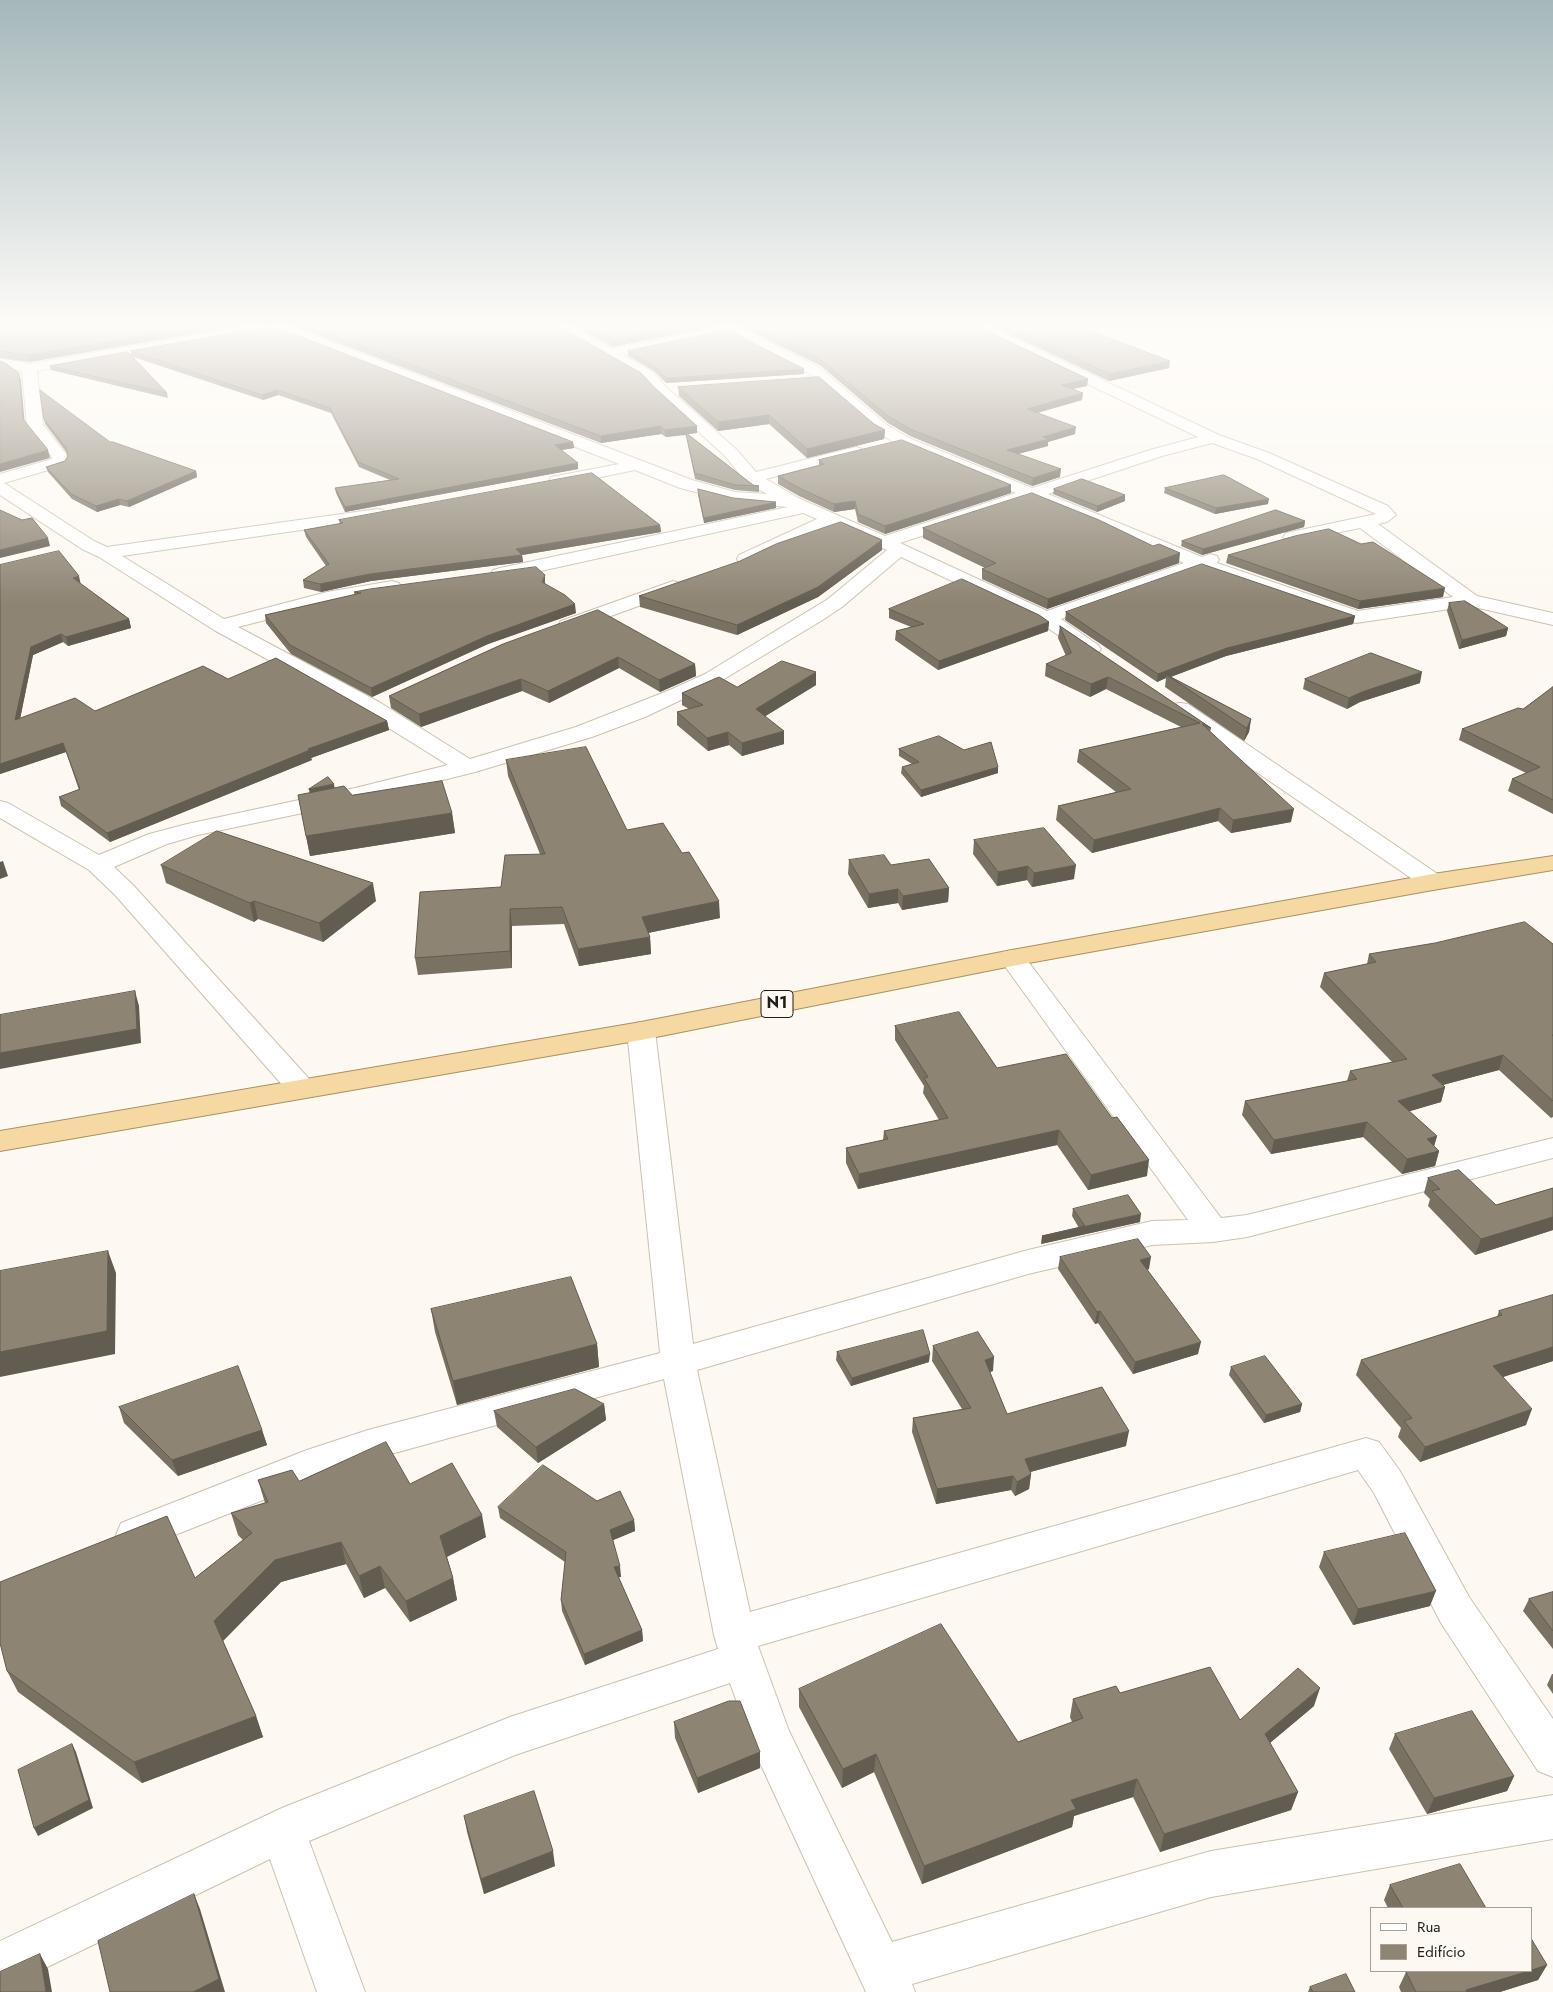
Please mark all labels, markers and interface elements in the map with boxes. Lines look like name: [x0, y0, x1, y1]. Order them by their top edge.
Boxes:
road number: N1: [761, 991, 793, 1018]
legend: [1370, 1907, 1533, 1972]
text: Rua: [1417, 1916, 1441, 1938]
text: Edifício: [1417, 1941, 1465, 1963]

